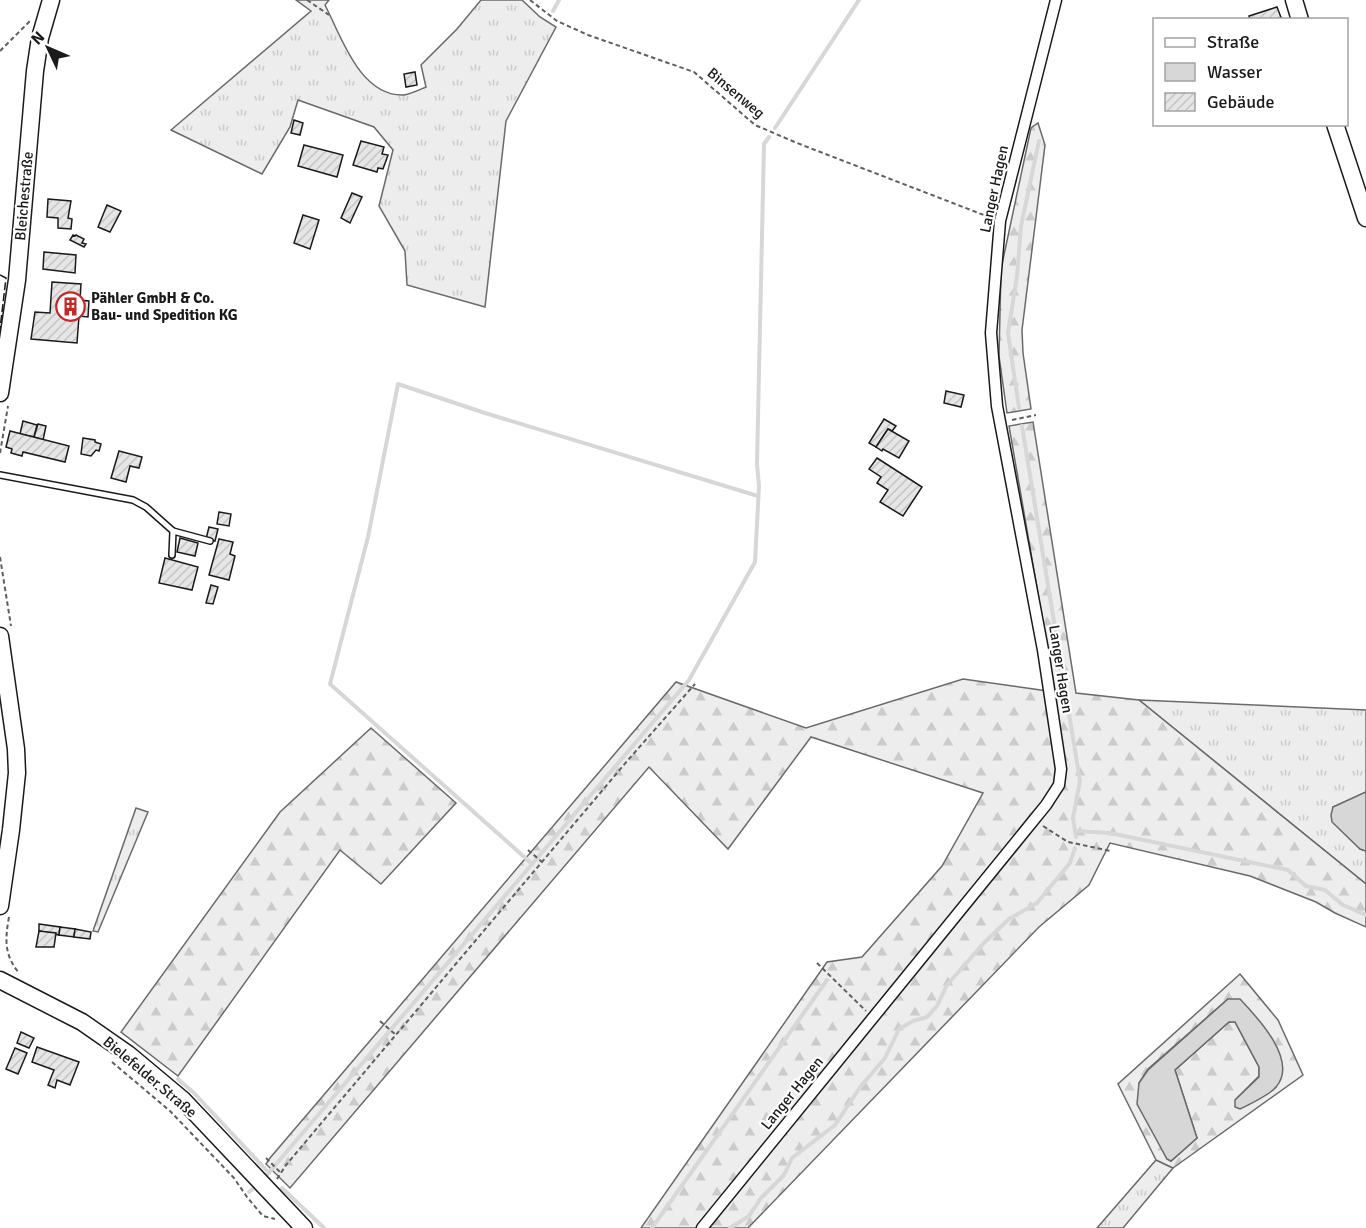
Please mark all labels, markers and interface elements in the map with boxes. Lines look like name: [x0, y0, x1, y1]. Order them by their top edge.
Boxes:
north arrow: [18, 18, 78, 78]
legend: [1153, 18, 1348, 126]
text: N: [27, 27, 49, 49]
text: Straße: [1207, 31, 1259, 53]
text: Wasser: [1207, 61, 1263, 83]
street label: Binsenweg: [704, 64, 768, 122]
text: Gebäude: [1207, 91, 1275, 113]
street label: Langer Hagen: [976, 144, 1012, 234]
street label: Bleichestraße: [11, 151, 37, 241]
place label: Pähler GmbH & Co. Bau- und Spedition KG: [91, 289, 238, 324]
building icon: Pähler GmbH & Co. Bau- und Spedition KG: [54, 291, 86, 323]
street label: Langer Hagen: [1045, 624, 1077, 714]
street label: Bielefelder Straße: [99, 1033, 201, 1121]
street label: Langer Hagen: [757, 1053, 827, 1133]

